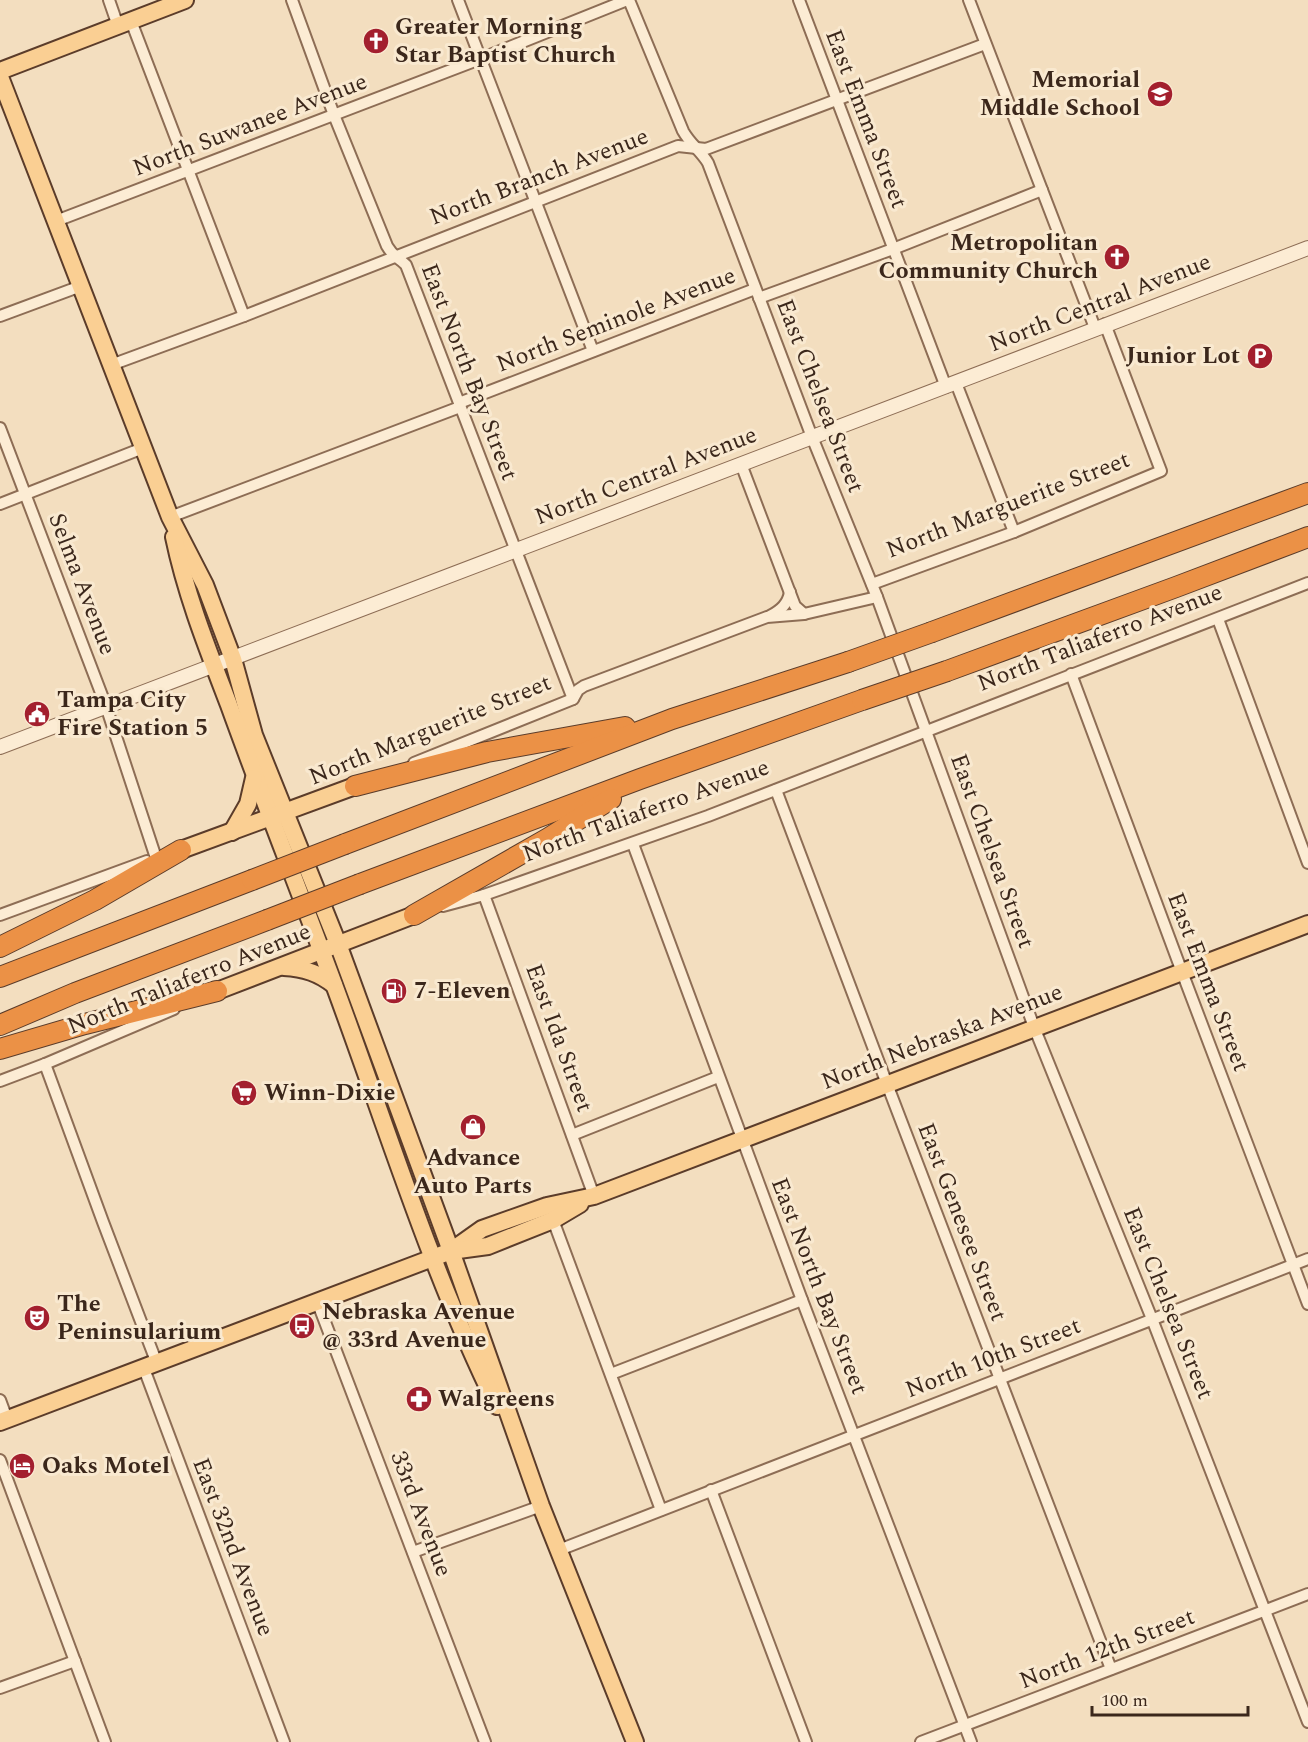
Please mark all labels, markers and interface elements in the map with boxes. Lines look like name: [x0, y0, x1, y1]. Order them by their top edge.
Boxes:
place label: Greater Morning Star Baptist Church: [395, 9, 616, 73]
street label: East Emma Street: [815, 24, 917, 214]
church icon: Greater Morning Star Baptist Church: [361, 26, 391, 56]
place label: Memorial Middle School: [980, 62, 1140, 126]
street label: North Suwanee Avenue: [128, 64, 372, 186]
school or university icon: Memorial Middle School: [1145, 79, 1175, 109]
street label: North Branch Avenue: [424, 119, 654, 235]
place label: Metropolitan Community Church: [878, 225, 1098, 289]
church icon: Metropolitan Community Church: [1102, 242, 1132, 272]
street label: North Central Avenue: [984, 244, 1216, 362]
street label: East North Bay Street: [411, 258, 527, 486]
street label: North Seminole Avenue: [491, 258, 741, 382]
street label: East Chelsea Street: [766, 294, 874, 498]
place label: Junior Lot: [1126, 338, 1240, 374]
parking icon: Junior Lot: [1245, 341, 1275, 371]
street label: North Central Avenue: [530, 417, 762, 535]
street label: North Marguerite Street: [881, 442, 1135, 568]
street label: Selma Avenue: [38, 508, 126, 660]
street label: North Taliaferro Avenue: [972, 575, 1228, 701]
street label: North Marguerite Street: [303, 665, 557, 795]
place label: Tampa City Fire Station 5: [57, 682, 208, 746]
public building icon: Tampa City Fire Station 5: [22, 699, 52, 729]
street label: East Chelsea Street: [940, 749, 1044, 953]
street label: North Taliaferro Avenue: [518, 750, 774, 872]
street label: East Emma Street: [1157, 887, 1259, 1077]
street label: North Taliaferro Avenue: [62, 914, 316, 1044]
street label: East Ida Street: [515, 959, 603, 1117]
place label: 7-Eleven: [414, 973, 511, 1009]
street label: North Nebraska Avenue: [816, 974, 1068, 1100]
fuel station icon: 7-Eleven: [379, 976, 409, 1006]
place label: Winn-Dixie: [264, 1075, 395, 1111]
supermarket icon: Winn-Dixie: [229, 1078, 259, 1108]
shop icon: Advance Auto Parts: [458, 1112, 488, 1142]
street label: East Genesee Street: [908, 1117, 1016, 1327]
place label: Advance Auto Parts: [414, 1140, 532, 1204]
street label: East North Bay Street: [761, 1172, 877, 1400]
street label: East Chelsea Street: [1113, 1201, 1223, 1405]
place label: The Peninsularium: [57, 1286, 222, 1350]
place label: Nebraska Avenue @ 33rd Avenue: [322, 1294, 515, 1358]
theatre icon: The Peninsularium: [22, 1303, 52, 1333]
street label: North 10th Street: [900, 1308, 1086, 1408]
bus stop icon: Nebraska Avenue @ 33rd Avenue: [287, 1311, 317, 1341]
place label: Walgreens: [438, 1381, 555, 1417]
pharmacy icon: Walgreens: [404, 1384, 434, 1414]
street label: 33rd Avenue: [381, 1446, 461, 1582]
place label: Oaks Motel: [42, 1448, 170, 1484]
hotel icon: Oaks Motel: [7, 1451, 37, 1481]
street label: East 32nd Avenue: [182, 1453, 284, 1641]
street label: North 12th Street: [1014, 1599, 1200, 1699]
scale bar: [1092, 1679, 1248, 1717]
text: 100 m: [1101, 1687, 1148, 1714]

